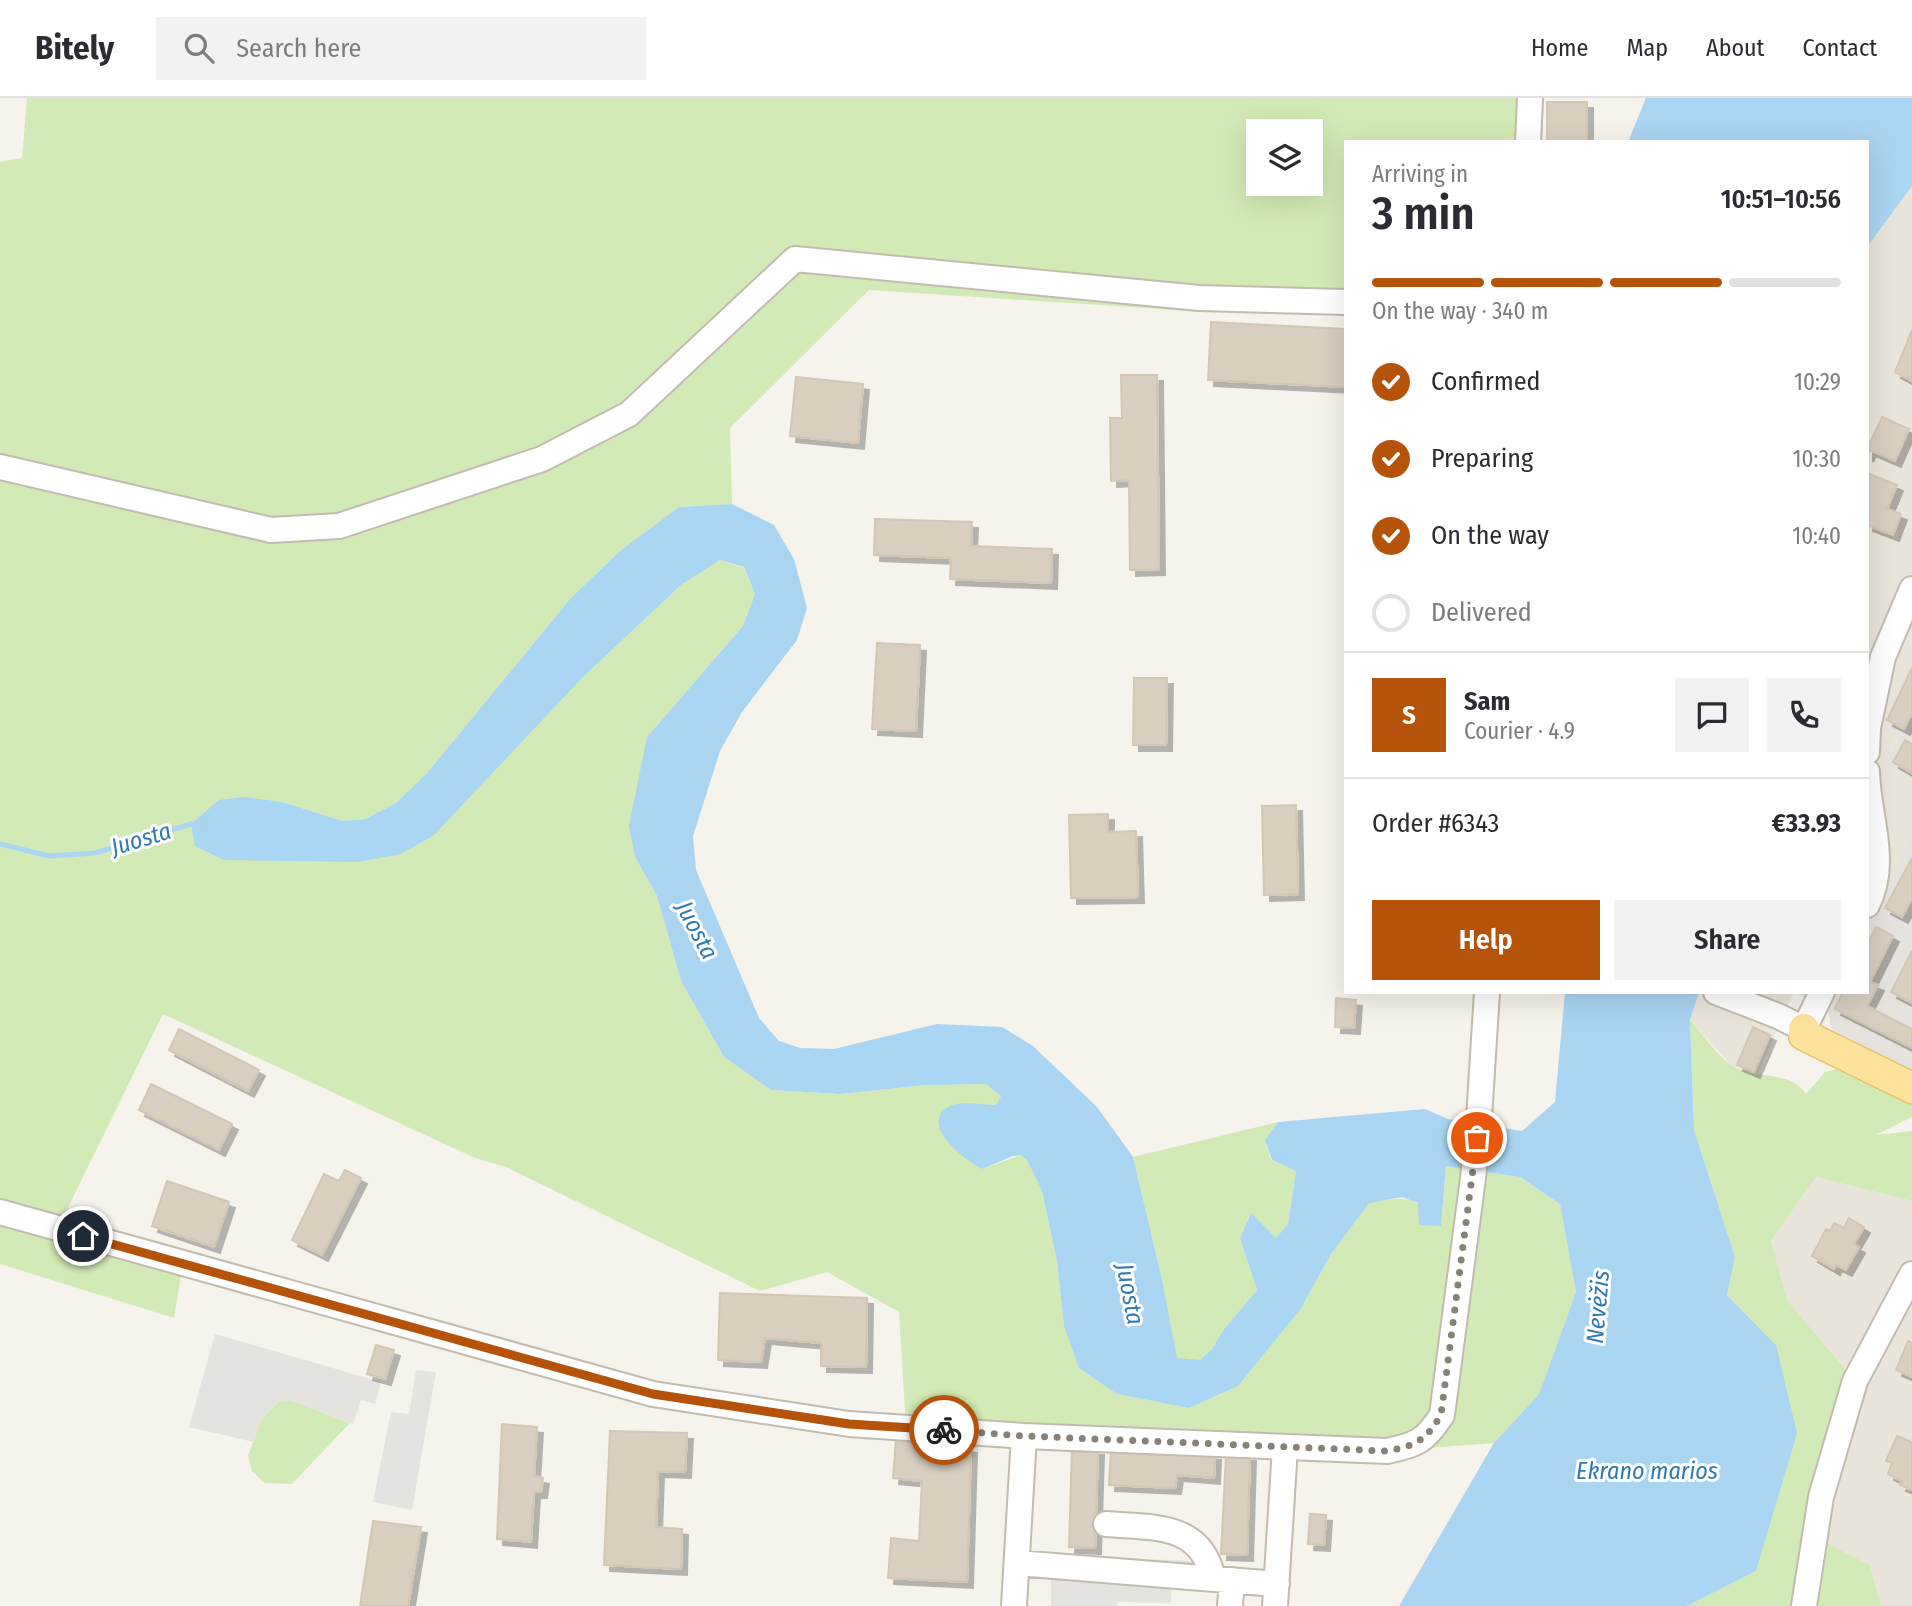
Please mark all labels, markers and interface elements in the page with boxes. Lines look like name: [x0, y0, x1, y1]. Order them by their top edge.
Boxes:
search box: [156, 17, 646, 80]
text: Bitely: [35, 28, 114, 68]
icon: search: [180, 29, 218, 67]
text: Search here: [236, 33, 361, 64]
text: Home: [1531, 34, 1588, 62]
text: Map: [1626, 34, 1668, 62]
text: About: [1706, 34, 1764, 62]
text: Contact: [1802, 34, 1877, 62]
map controls: [1246, 119, 1323, 196]
button: layers: [1246, 119, 1323, 196]
text: Arriving in: [1372, 160, 1468, 188]
text: 10:51–10:56: [1721, 184, 1841, 215]
text: 3 min: [1372, 186, 1475, 241]
text: On the way · 340 m: [1372, 297, 1548, 325]
icon: check: [1372, 363, 1410, 401]
text: Confirmed: [1431, 366, 1541, 397]
text: 10:29: [1794, 368, 1841, 396]
icon: check: [1372, 440, 1410, 478]
text: Preparing: [1431, 443, 1533, 474]
text: 10:30: [1793, 445, 1841, 473]
icon: check: [1372, 517, 1410, 555]
text: On the way: [1431, 520, 1549, 551]
text: 10:40: [1792, 522, 1841, 550]
text: Delivered: [1431, 597, 1532, 628]
button: chat: [1675, 678, 1749, 752]
button: phone: [1767, 678, 1841, 752]
text: Sam: [1464, 686, 1510, 717]
text: S: [1402, 700, 1416, 731]
text: Courier · 4.9: [1464, 717, 1575, 745]
text: Order #6343: [1372, 808, 1499, 839]
text: €33.93: [1772, 808, 1841, 839]
water label: Juosta: [106, 817, 175, 862]
water label: Juosta: [669, 894, 724, 964]
button: Help: [1372, 900, 1600, 980]
button: Share: [1614, 900, 1841, 980]
pin: [1447, 1108, 1507, 1168]
icon: bag: [1458, 1119, 1496, 1157]
pin: [53, 1206, 113, 1266]
icon: home: [64, 1217, 102, 1255]
water label: Juosta: [1110, 1259, 1150, 1327]
water label: Nevėžis: [1581, 1269, 1615, 1345]
courier: [909, 1395, 979, 1465]
icon: bike: [925, 1411, 963, 1449]
water label: Ekrano marios: [1576, 1457, 1718, 1485]

